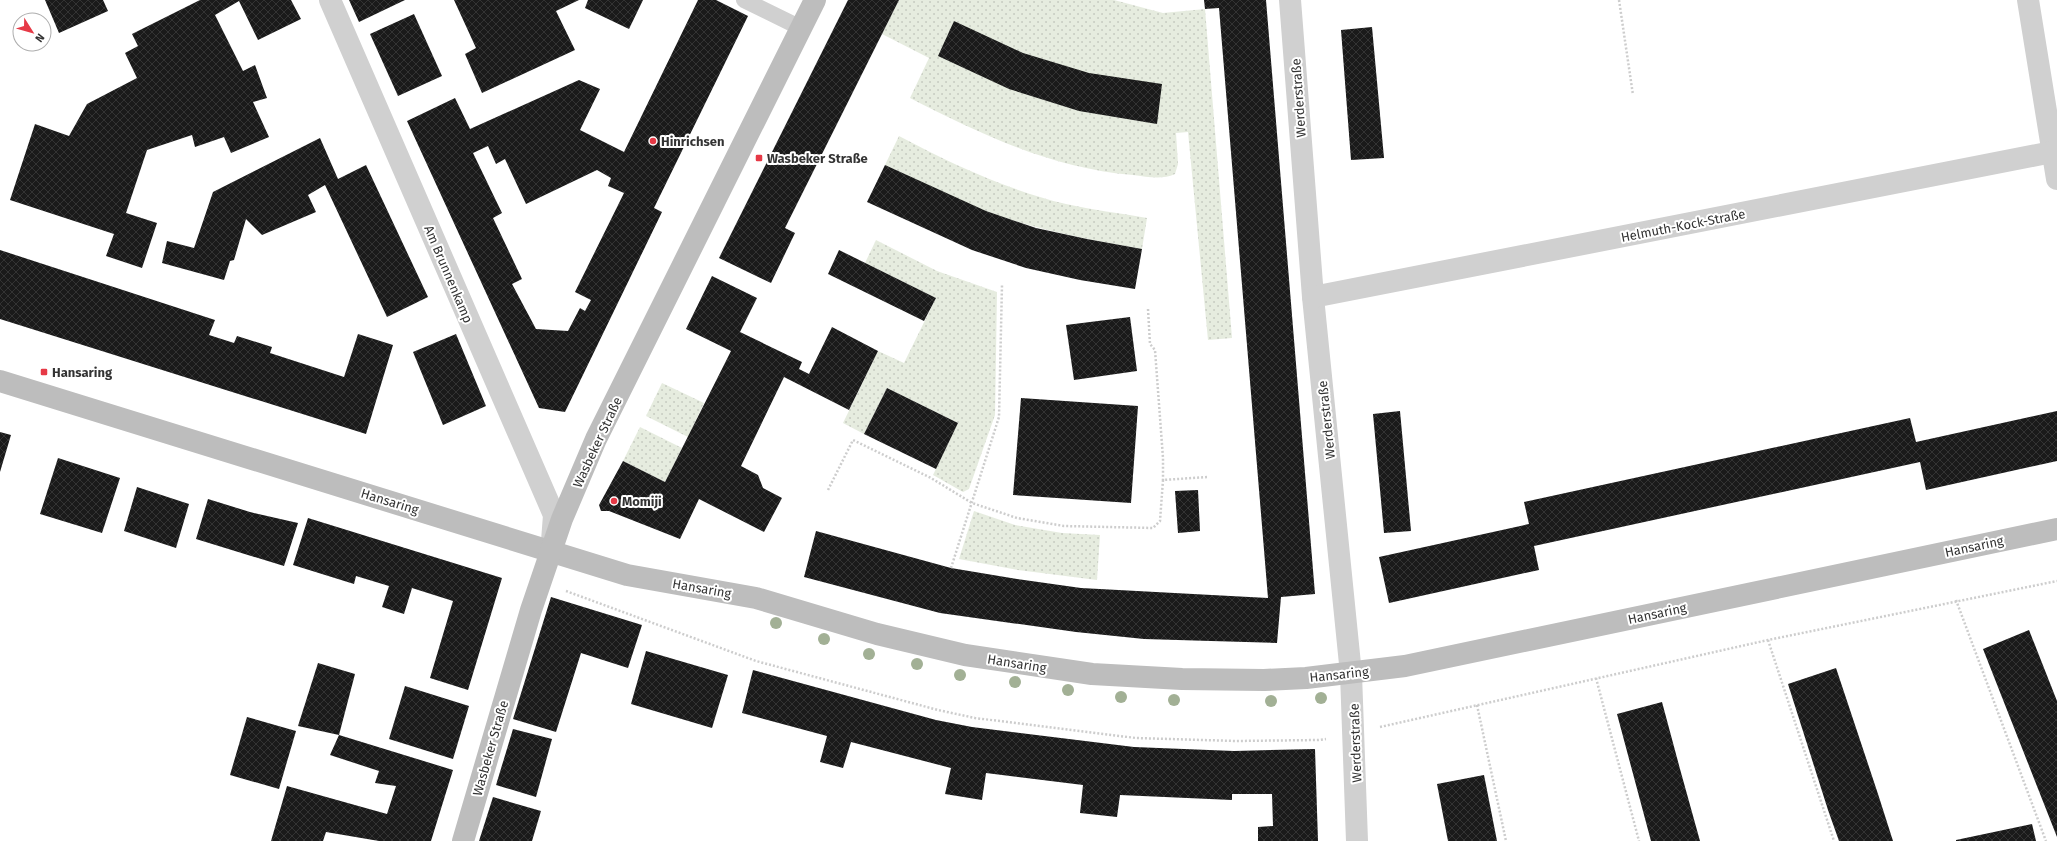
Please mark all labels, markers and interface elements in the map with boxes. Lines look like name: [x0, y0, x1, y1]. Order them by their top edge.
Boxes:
north arrow: [12, 12, 52, 52]
text: N: [32, 31, 47, 45]
street label: Werderstraße: [1288, 58, 1309, 138]
place label: Hinrichsen: [661, 134, 724, 149]
marker: Hinrichsen: [648, 136, 658, 146]
place label: Wasbeker Straße: [767, 151, 868, 166]
marker: Wasbeker Straße: [754, 153, 764, 163]
street label: Helmuth-Kock-Straße: [1620, 206, 1747, 245]
street label: Am Brunnenkamp: [421, 223, 476, 325]
place label: Hansaring: [52, 365, 113, 380]
marker: Hansaring: [39, 367, 49, 377]
street label: Werderstraße: [1315, 380, 1338, 460]
street label: Wasbeker Straße: [570, 394, 625, 490]
street label: Hansaring: [359, 486, 421, 517]
place label: Momiji: [622, 494, 662, 509]
marker: Momiji: [609, 496, 619, 506]
street label: Hansaring: [1943, 533, 2005, 560]
street label: Hansaring: [671, 576, 733, 601]
street label: Hansaring: [1626, 600, 1688, 627]
street label: Hansaring: [986, 651, 1048, 676]
street label: Hansaring: [1309, 664, 1370, 685]
street label: Wasbeker Straße: [470, 699, 511, 798]
street label: Werderstraße: [1347, 703, 1364, 783]

